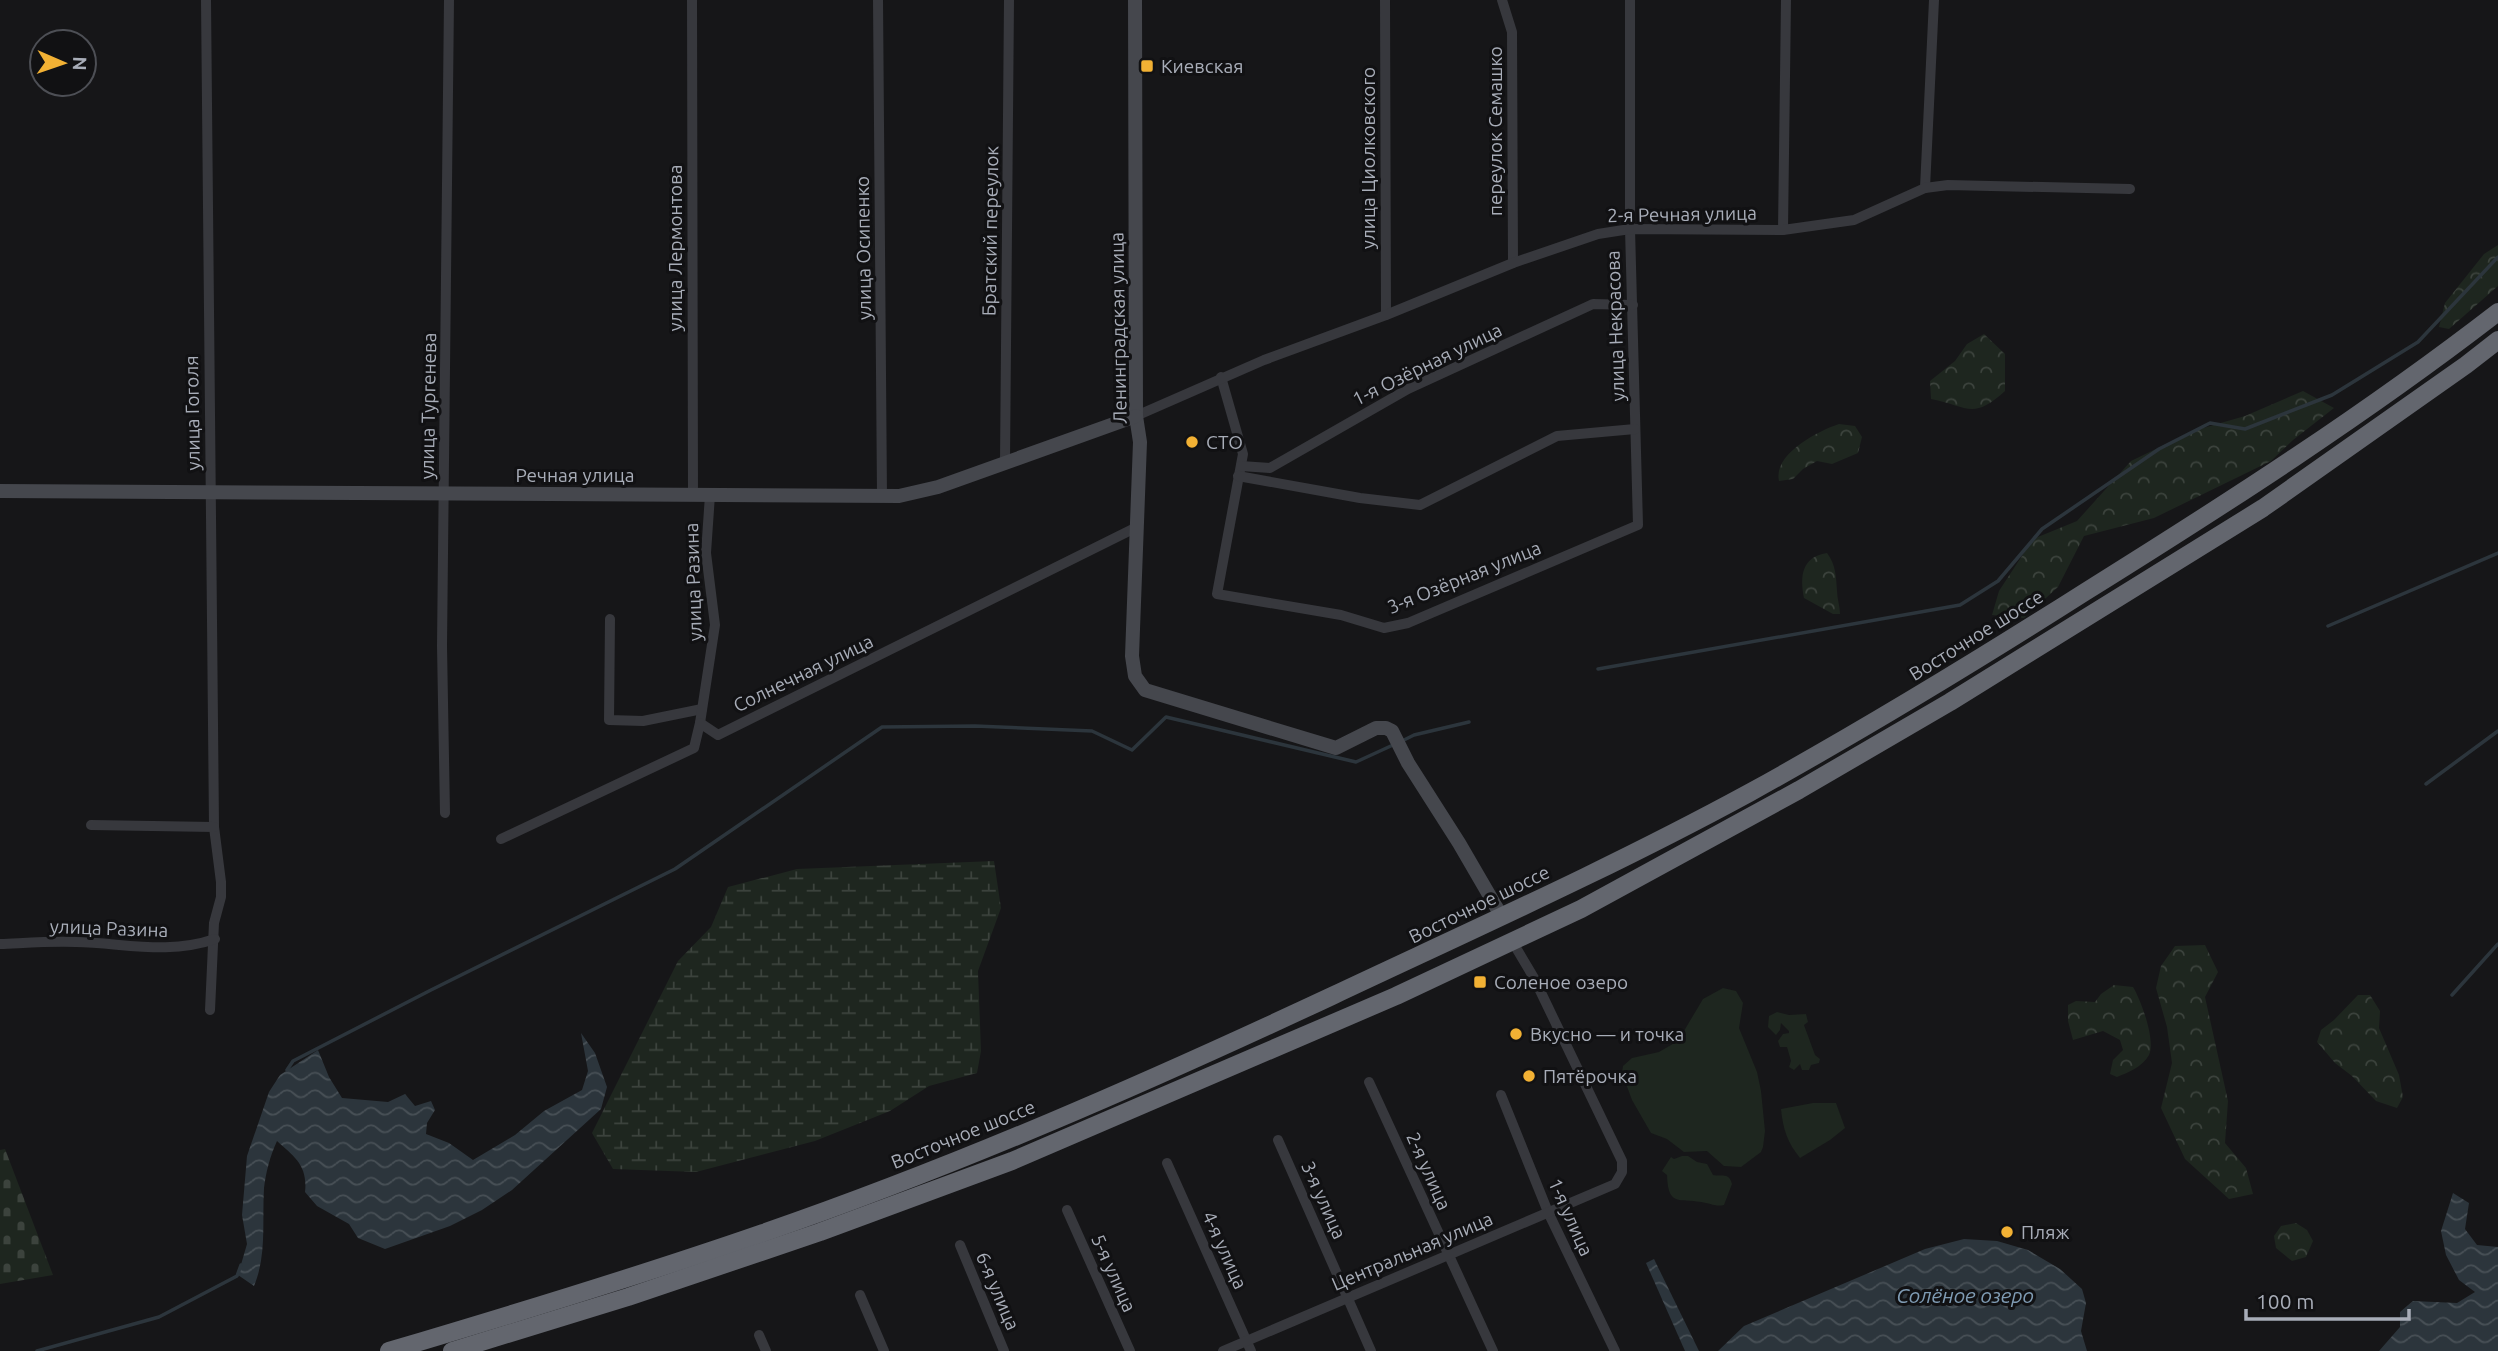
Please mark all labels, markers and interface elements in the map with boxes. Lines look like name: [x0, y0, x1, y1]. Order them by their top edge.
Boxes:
north arrow: [28, 28, 98, 98]
street label: переулок Семашко: [1484, 46, 1506, 216]
place label: Киевская: [1161, 55, 1243, 77]
text: N: [69, 56, 91, 71]
marker: Киевская: [1139, 58, 1155, 74]
street label: улица Циолковского: [1357, 67, 1379, 249]
street label: Братский переулок: [978, 145, 1002, 316]
street label: улица Лермонтова: [664, 165, 686, 331]
street label: улица Осипенко: [851, 176, 875, 320]
street label: 2-я Речная улица: [1607, 202, 1757, 226]
street label: Ленинградская улица: [1105, 232, 1131, 424]
street label: улица Некрасова: [1601, 250, 1629, 402]
street label: 1-я Озёрная улица: [1349, 318, 1505, 410]
street label: улица Тургенева: [416, 332, 440, 480]
street label: улица Гоголя: [180, 355, 204, 471]
place label: СТО: [1206, 431, 1243, 453]
marker: СТО: [1184, 434, 1200, 450]
street label: Речная улица: [516, 464, 634, 486]
street label: улица Разина: [680, 522, 706, 642]
street label: 3-я Озёрная улица: [1384, 536, 1544, 618]
street label: Восточное шоссе: [1905, 585, 2047, 685]
street label: Солнечная улица: [729, 630, 877, 716]
street label: Восточное шоссе: [1405, 860, 1553, 948]
street label: улица Разина: [49, 915, 169, 941]
place label: Соленое озеро: [1494, 971, 1628, 993]
marker: Соленое озеро: [1472, 974, 1488, 990]
place label: Вкусно — и точка: [1530, 1023, 1684, 1045]
marker: Вкусно — и точка: [1508, 1026, 1524, 1042]
place label: Пятёрочка: [1543, 1065, 1637, 1087]
marker: Пятёрочка: [1521, 1068, 1537, 1084]
street label: Восточное шоссе: [888, 1095, 1038, 1173]
street label: 2-я улица: [1402, 1129, 1456, 1213]
street label: 3-я улица: [1297, 1158, 1351, 1242]
street label: 1-я улица: [1544, 1175, 1598, 1259]
street label: Центральная улица: [1328, 1207, 1496, 1295]
street label: 4-я улица: [1198, 1208, 1252, 1292]
place label: Пляж: [2021, 1221, 2070, 1243]
marker: Пляж: [1999, 1224, 2015, 1240]
street label: 5-я улица: [1087, 1231, 1141, 1315]
street label: 6-я улица: [972, 1249, 1024, 1333]
scale bar: [2246, 1278, 2409, 1322]
water label: Солёное озеро: [1896, 1283, 2034, 1307]
text: 100 m: [2256, 1289, 2314, 1313]

